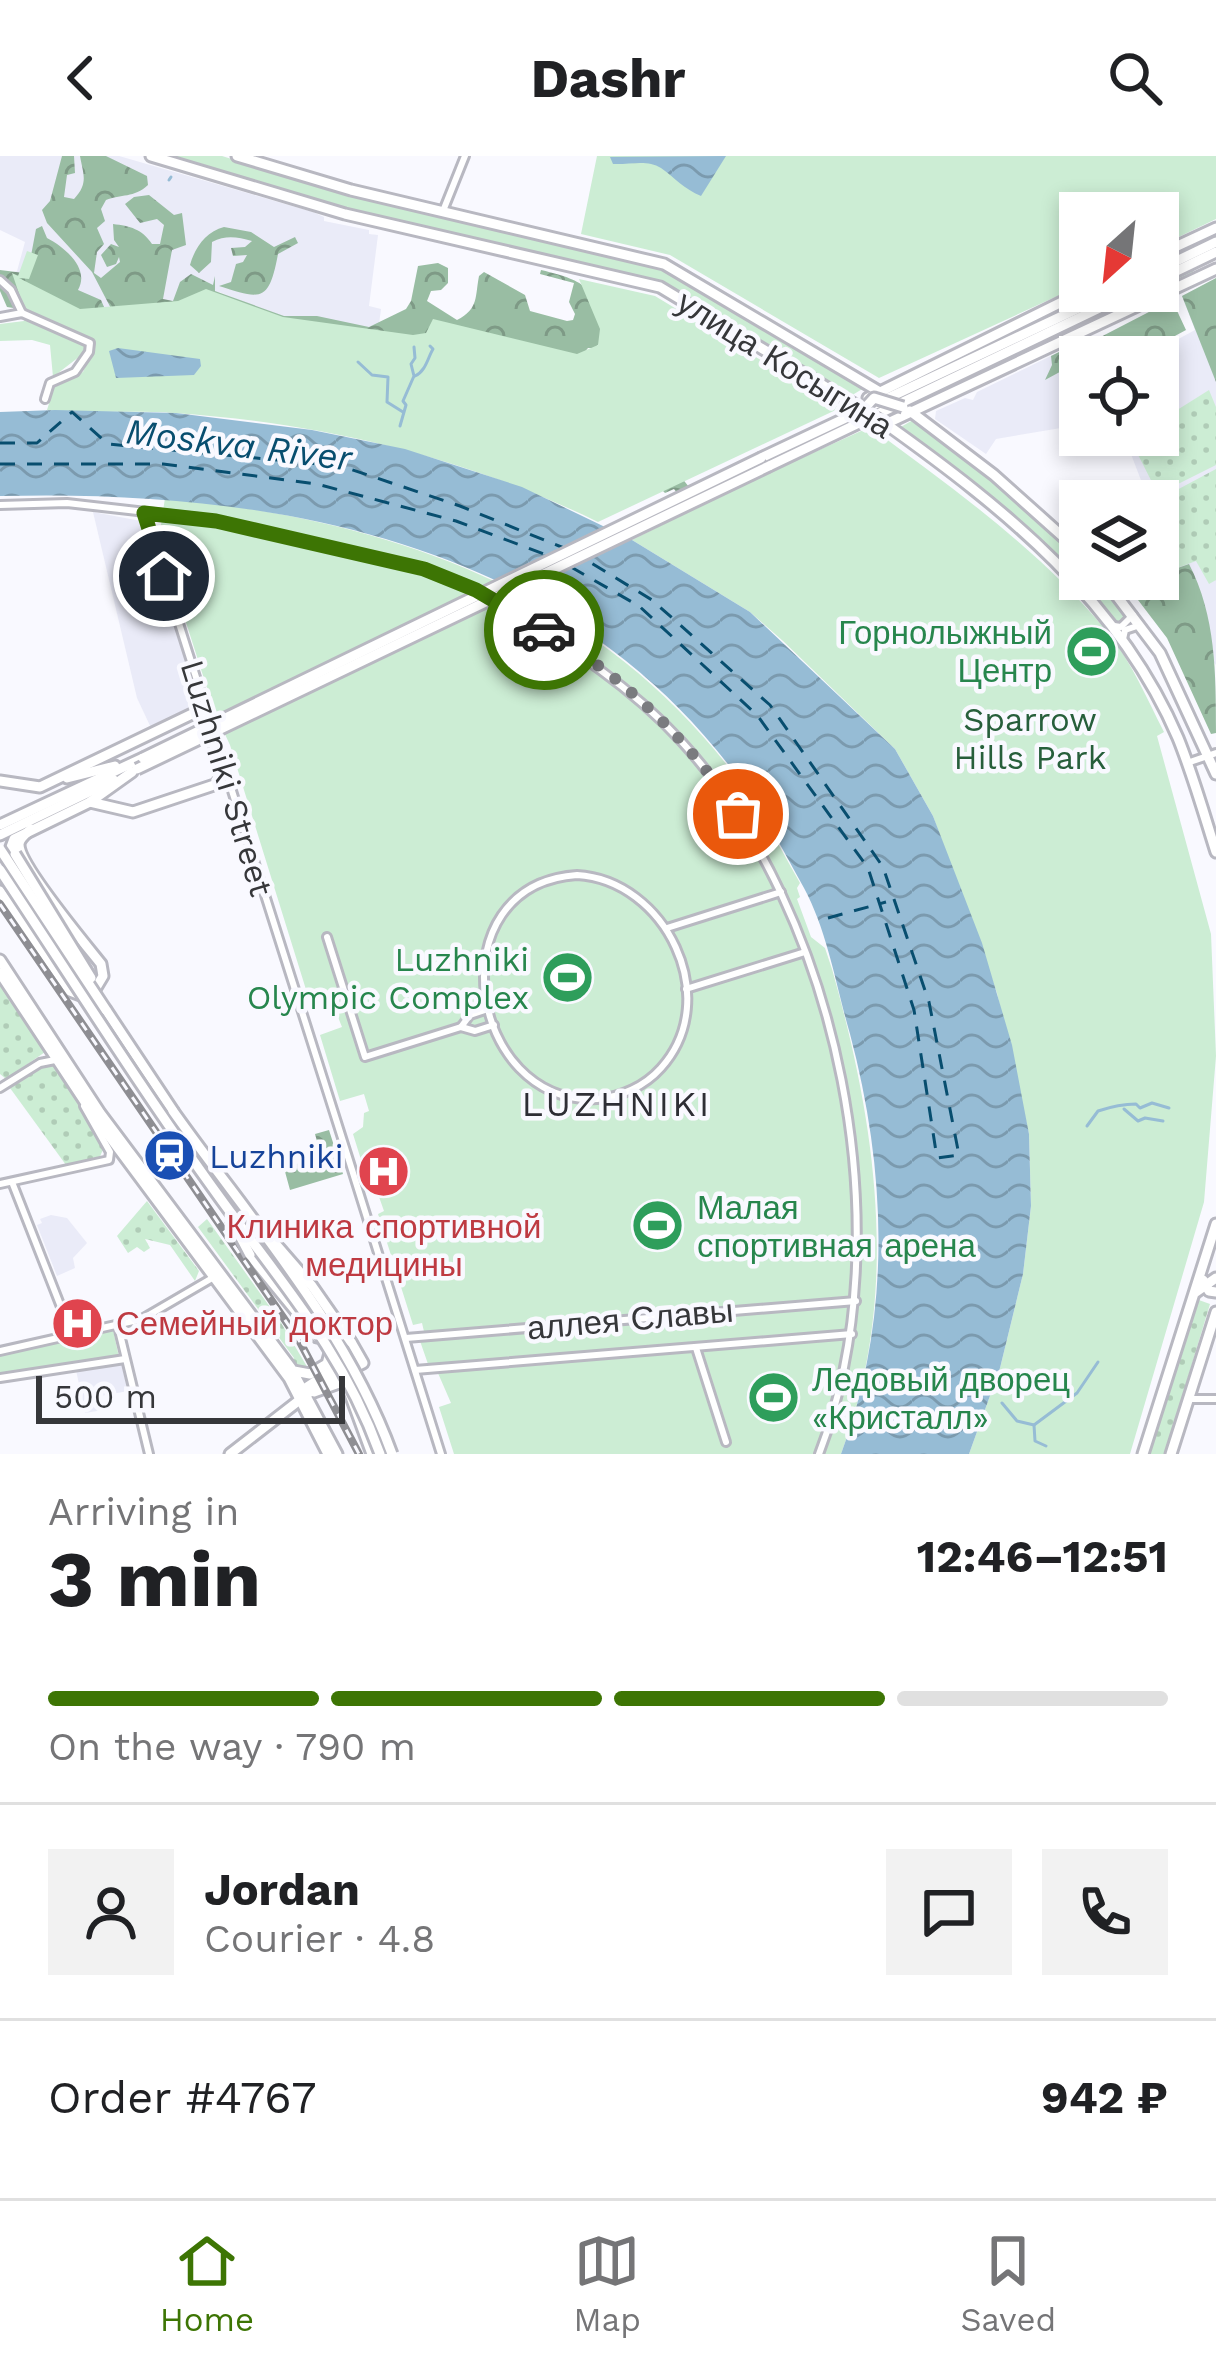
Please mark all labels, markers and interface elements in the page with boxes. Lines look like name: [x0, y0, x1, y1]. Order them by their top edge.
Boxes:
icon: back: [48, 45, 114, 111]
icon: search: [1102, 45, 1168, 111]
text: Dashr: [530, 47, 686, 110]
north arrow: [1059, 192, 1179, 312]
map controls: [1059, 192, 1179, 600]
street label: улица Косыгина: [670, 282, 901, 446]
button: locate: [1059, 336, 1179, 456]
water label: Moskva River: [124, 410, 356, 480]
button: layers: [1059, 480, 1179, 600]
pin: [113, 525, 215, 627]
icon: home: [131, 543, 197, 609]
courier: [484, 570, 604, 690]
icon: car: [511, 597, 577, 663]
place label: Горнолыжный Центр: [838, 613, 1052, 690]
sports icon: Горнолыжный Центр: [1063, 623, 1119, 679]
street label: Luzhniki Street: [173, 655, 282, 901]
park label: Sparrow Hills Park: [954, 700, 1106, 777]
pin: [687, 763, 789, 865]
icon: bag: [705, 781, 771, 847]
place label: Luzhniki Olympic Complex: [247, 940, 529, 1017]
sports icon: Luzhniki Olympic Complex: [540, 950, 596, 1006]
district label: LUZHNIKI: [522, 1083, 712, 1125]
station icon: Luzhniki: [142, 1128, 198, 1184]
place label: Luzhniki: [209, 1137, 343, 1176]
hospital icon: Клиника спортивной медицины: [356, 1144, 412, 1200]
place label: Малая спортивная арена: [697, 1188, 976, 1265]
sports icon: Малая спортивная арена: [630, 1198, 686, 1254]
place label: Клиника спортивной медицины: [227, 1207, 541, 1284]
street label: аллея Славы: [525, 1291, 735, 1347]
hospital icon: Семейный доктор: [49, 1295, 105, 1351]
place label: Семейный доктор: [116, 1304, 393, 1343]
place label: Ледовый дворец «Кристалл»: [812, 1360, 1070, 1437]
scale bar: [36, 1370, 345, 1423]
sports icon: Ледовый дворец «Кристалл»: [745, 1370, 801, 1426]
text: 500 m: [54, 1377, 157, 1416]
text: Arriving in: [48, 1489, 239, 1534]
text: 12:46–12:51: [917, 1530, 1168, 1583]
text: 3 min: [48, 1533, 261, 1625]
text: On the way · 790 m: [48, 1724, 416, 1769]
button: person: [48, 1849, 174, 1975]
button: chat: [886, 1849, 1012, 1975]
button: phone: [1042, 1849, 1168, 1975]
text: Jordan: [204, 1863, 360, 1916]
text: Courier · 4.8: [204, 1916, 435, 1961]
text: Order #4767: [48, 2071, 316, 2124]
text: 942 ₽: [1041, 2071, 1168, 2124]
tab: Home: [160, 2228, 254, 2339]
tab: Map: [574, 2228, 641, 2339]
tab: Saved: [960, 2228, 1056, 2339]

